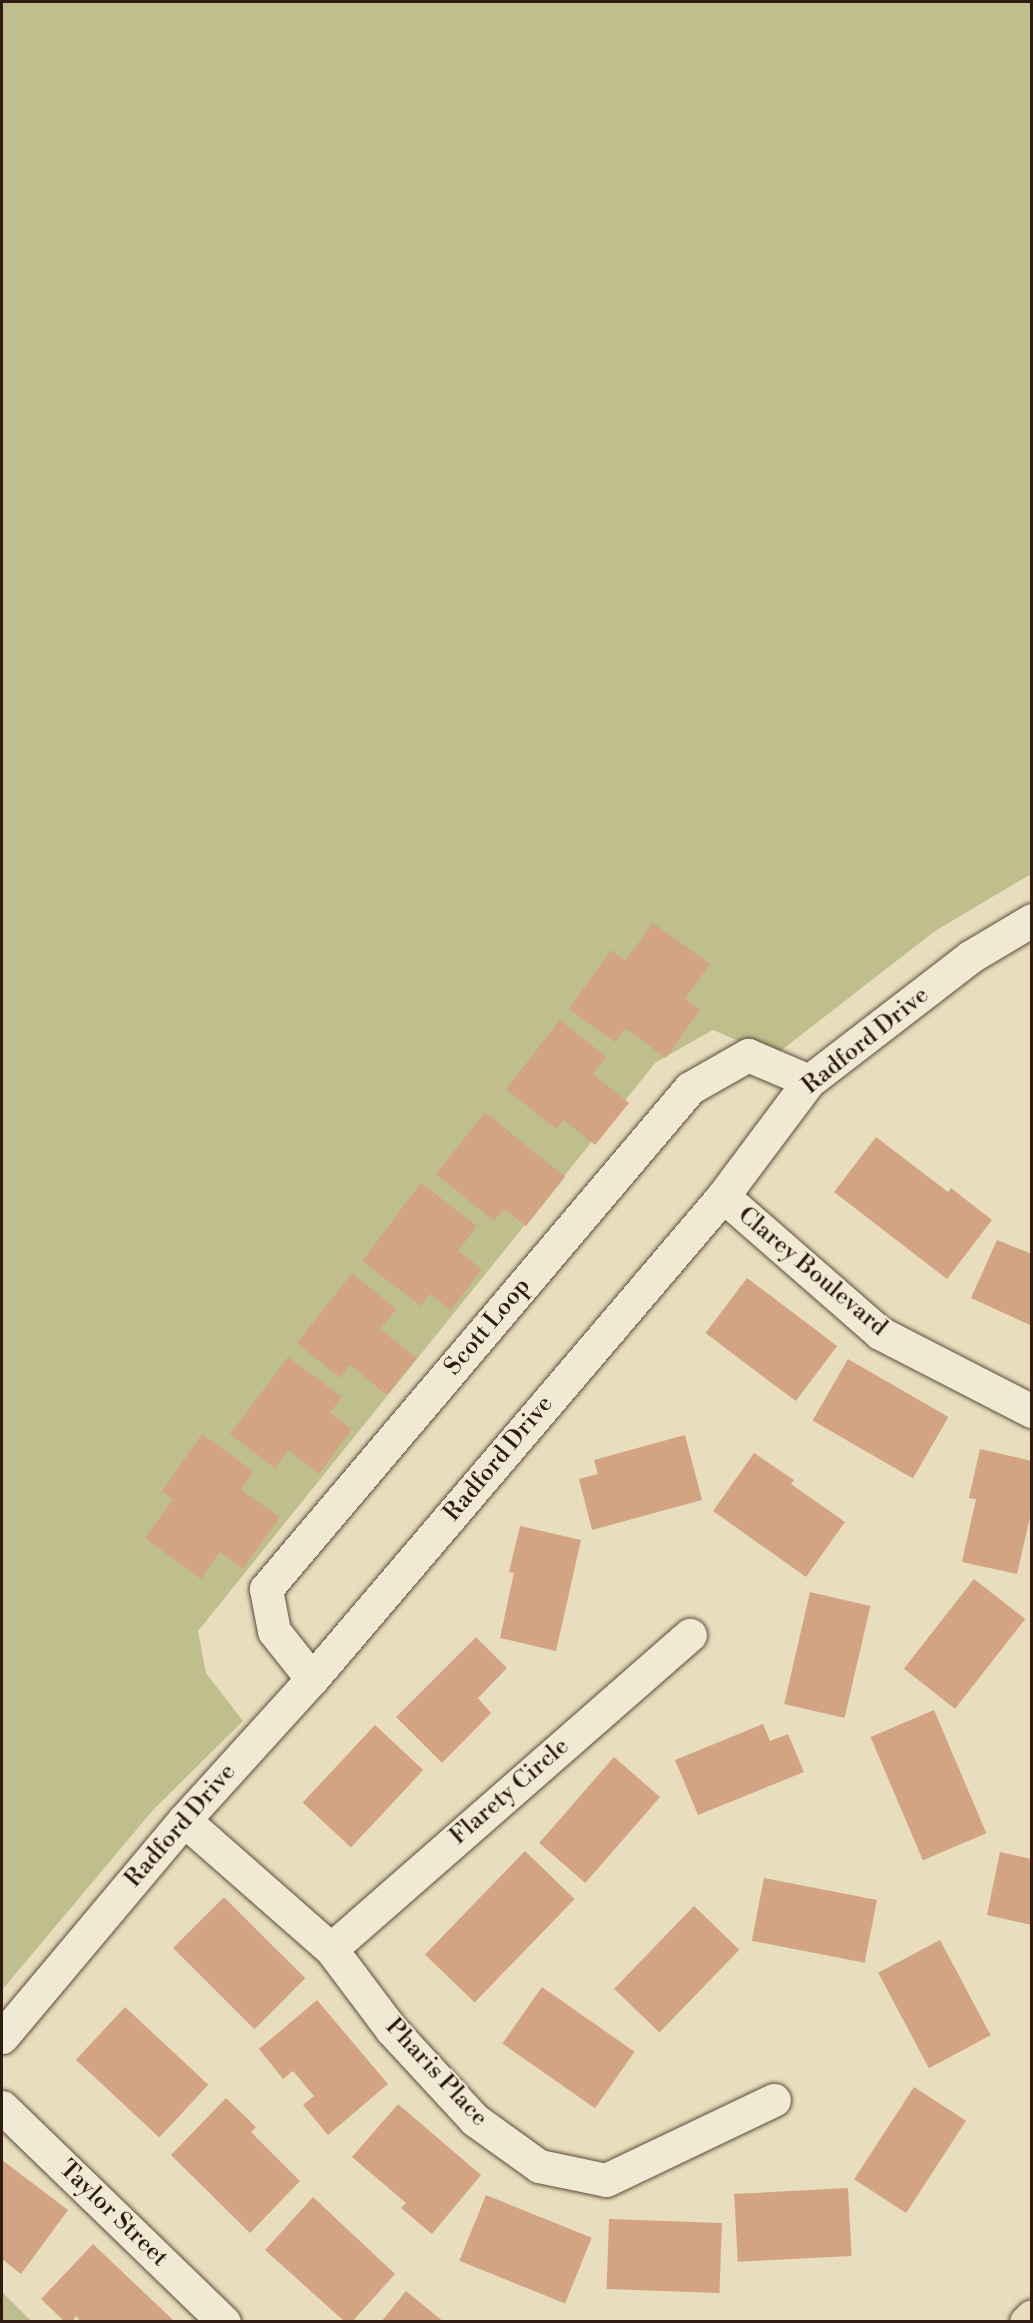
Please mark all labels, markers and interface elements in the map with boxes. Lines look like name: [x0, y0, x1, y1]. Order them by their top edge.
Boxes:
street label: Radford Drive: [797, 981, 935, 1101]
street label: Clarey Boulevard: [732, 1201, 892, 1343]
street label: Scott Loop: [439, 1273, 537, 1381]
street label: Radford Drive: [438, 1391, 560, 1527]
street label: Flarety Circle: [445, 1733, 575, 1851]
street label: Radford Drive: [119, 1758, 243, 1894]
street label: Pharis Place: [379, 2013, 493, 2133]
street label: Taylor Street: [53, 2155, 173, 2273]

